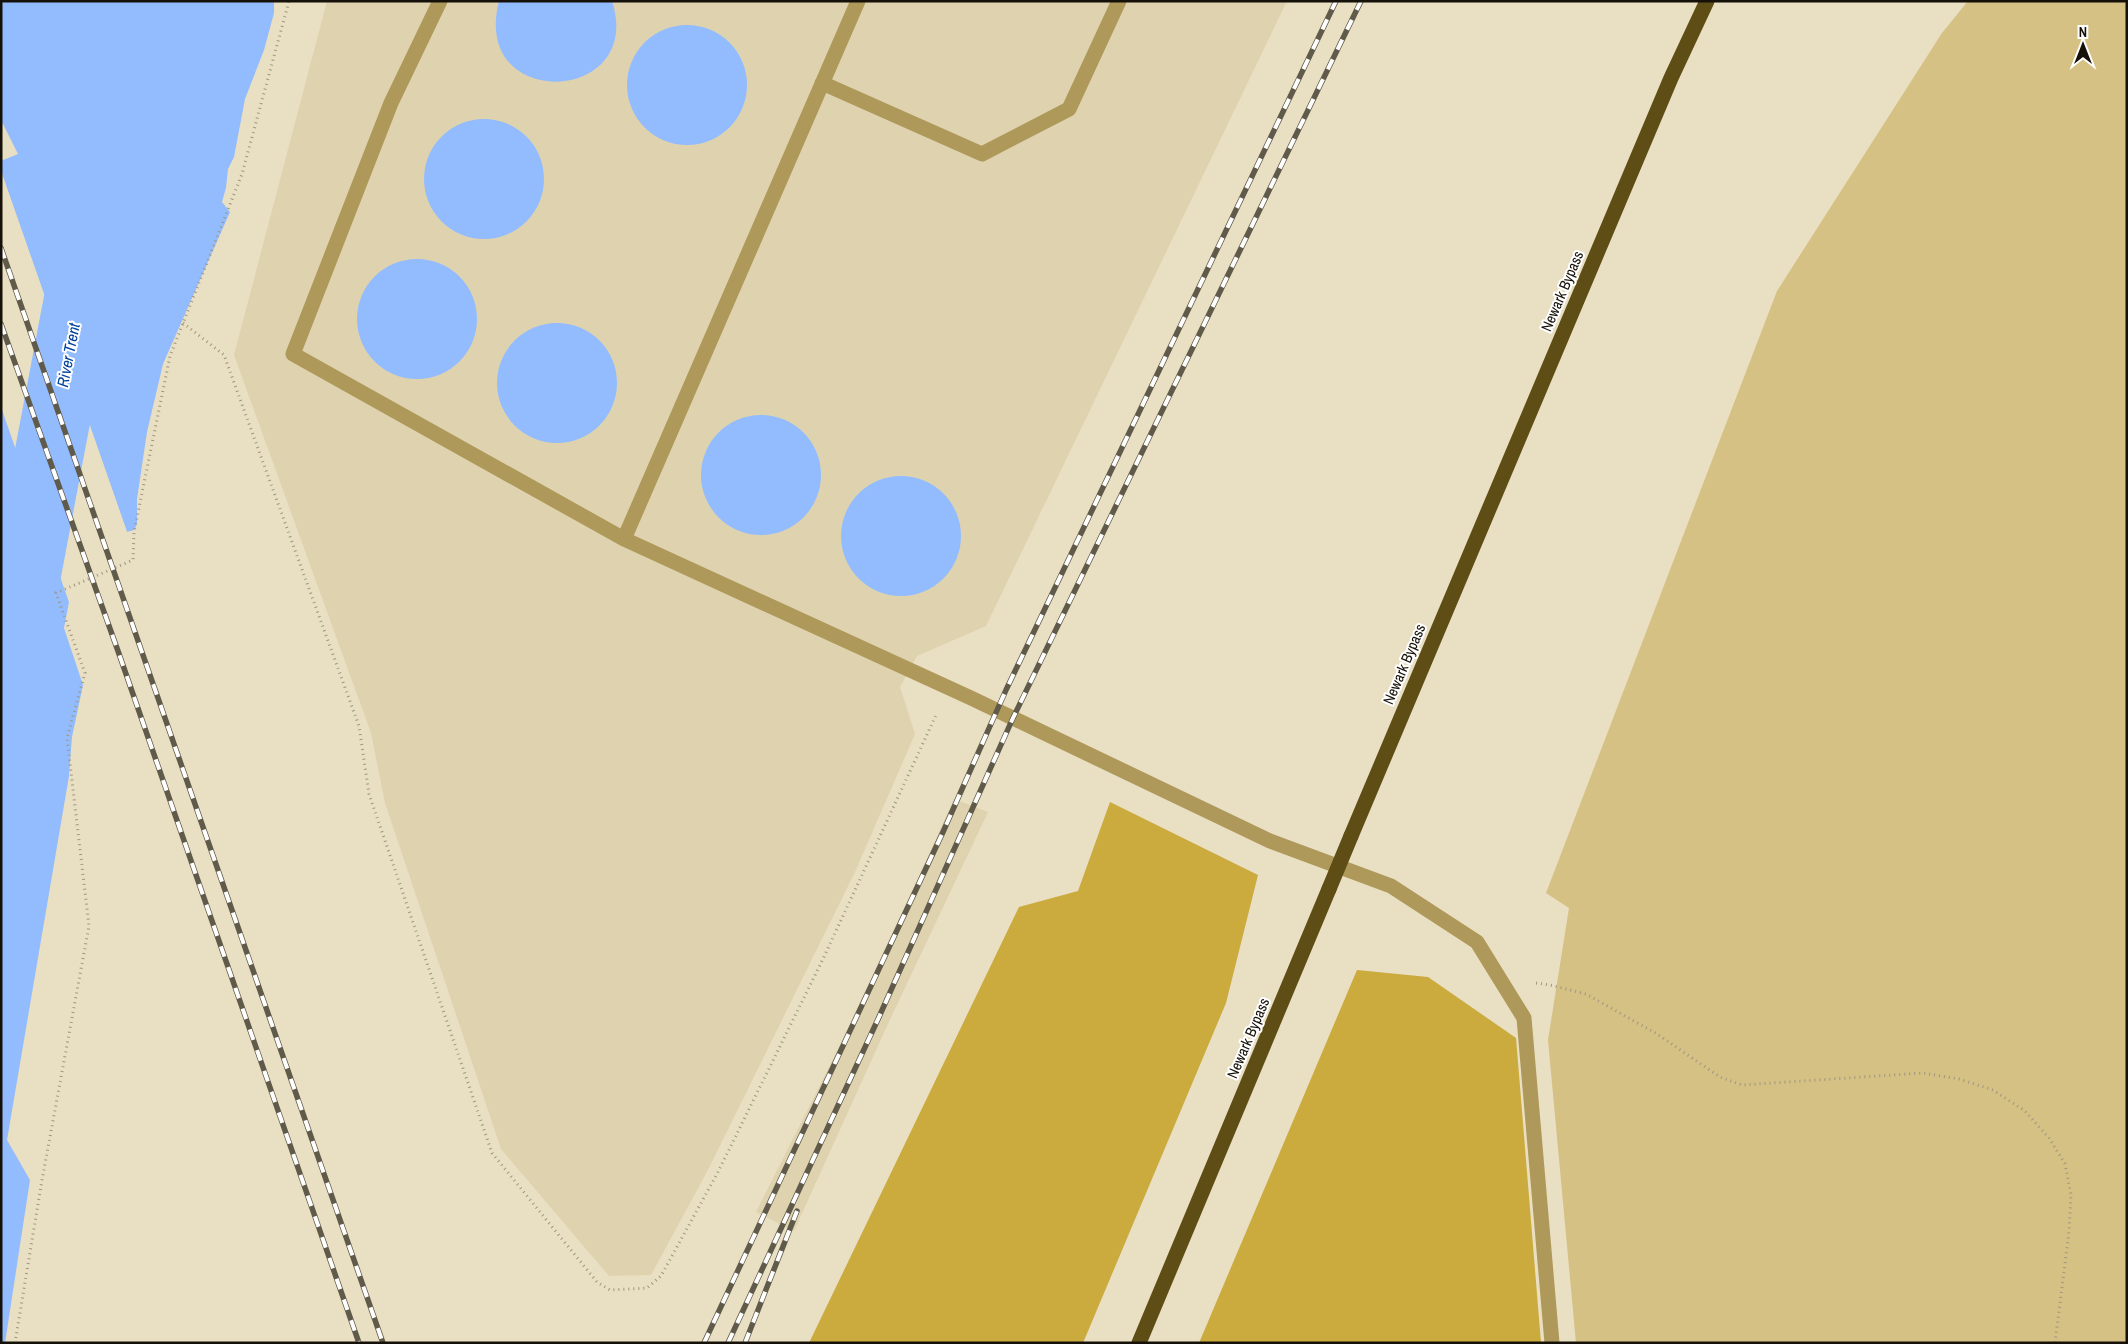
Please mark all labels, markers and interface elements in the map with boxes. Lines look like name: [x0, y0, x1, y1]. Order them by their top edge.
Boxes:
north arrow: [2058, 20, 2108, 70]
text: N: [2079, 23, 2087, 41]
street label: Newark Bypass: [1536, 248, 1588, 334]
water label: River Trent: [51, 321, 85, 389]
street label: Newark Bypass: [1378, 621, 1430, 707]
street label: Newark Bypass: [1222, 995, 1274, 1081]

